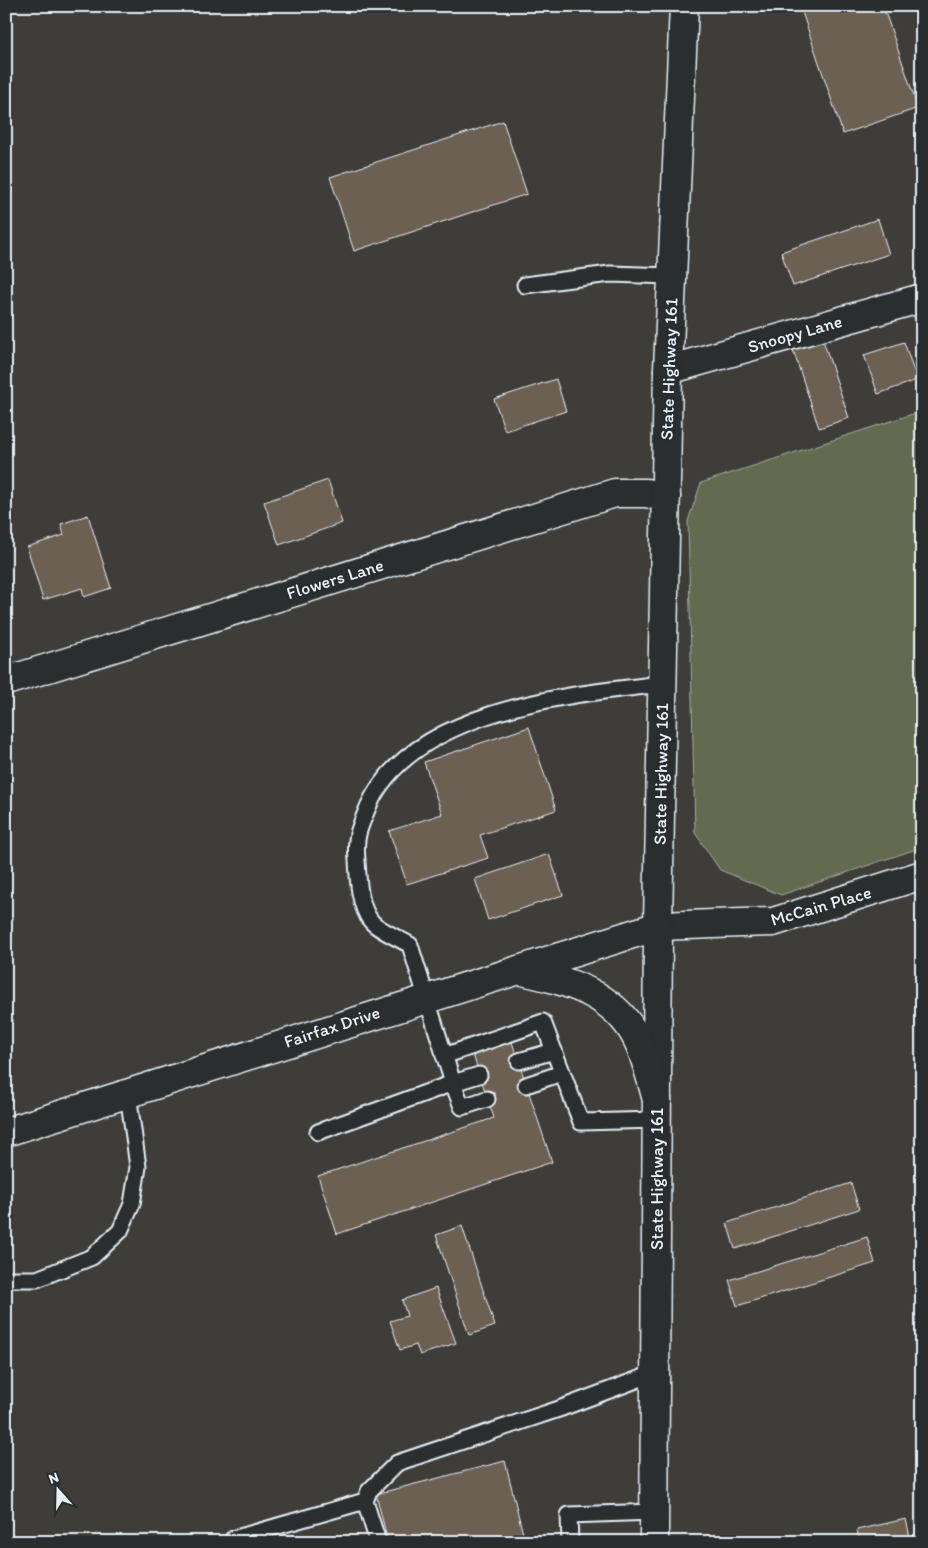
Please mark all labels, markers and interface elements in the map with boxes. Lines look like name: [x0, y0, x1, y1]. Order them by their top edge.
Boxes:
street label: State Highway 161: [656, 298, 682, 440]
street label: Snoopy Lane: [745, 310, 845, 358]
street label: Flowers Lane: [284, 554, 386, 604]
street label: State Highway 161: [649, 703, 673, 845]
street label: McCain Place: [768, 881, 874, 931]
street label: Fairfax Drive: [281, 1001, 383, 1053]
street label: State Highway 161: [646, 1108, 668, 1250]
north arrow: [32, 1466, 82, 1516]
text: N: [46, 1469, 61, 1488]

